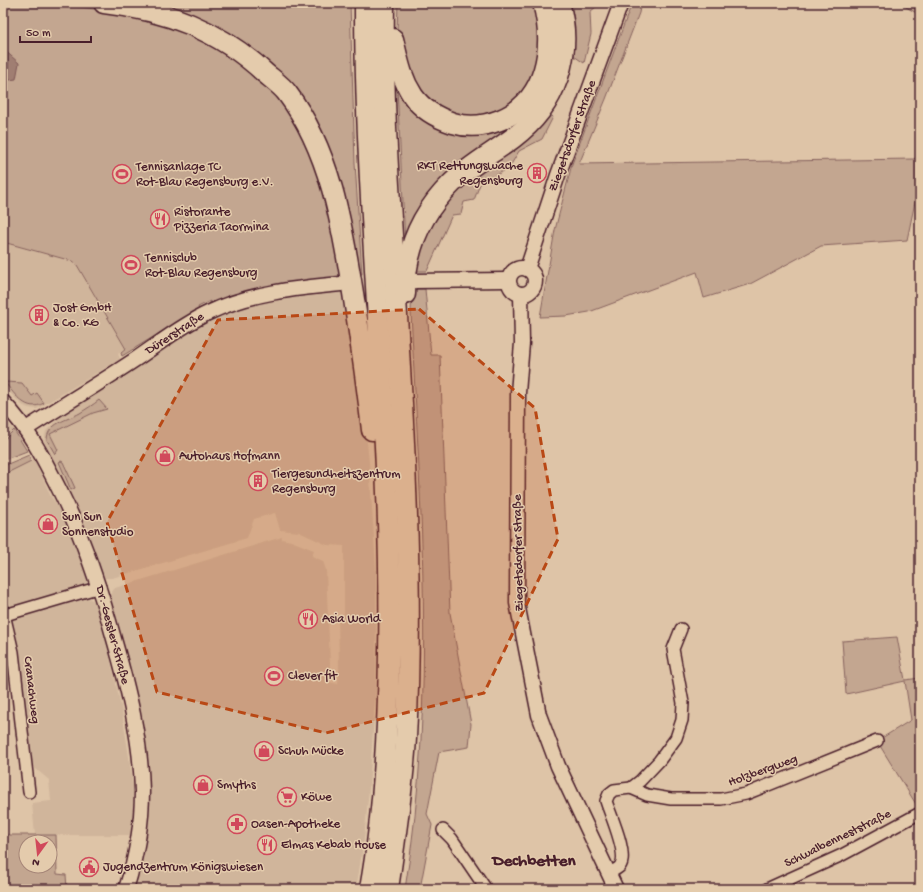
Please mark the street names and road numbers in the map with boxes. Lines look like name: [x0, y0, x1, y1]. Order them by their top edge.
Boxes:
street label: Ziegetsdorfer Straße: [546, 78, 600, 194]
street label: Dürerstraße: [142, 309, 207, 359]
street label: Ziegetsdorfer Straße: [510, 494, 528, 612]
street label: Dr.-Gessler-Straße: [91, 583, 132, 686]
street label: Cranachweg: [19, 655, 43, 725]
street label: Holzbergweg: [726, 752, 800, 790]
street label: Schwalbenneststraße: [782, 807, 894, 871]

